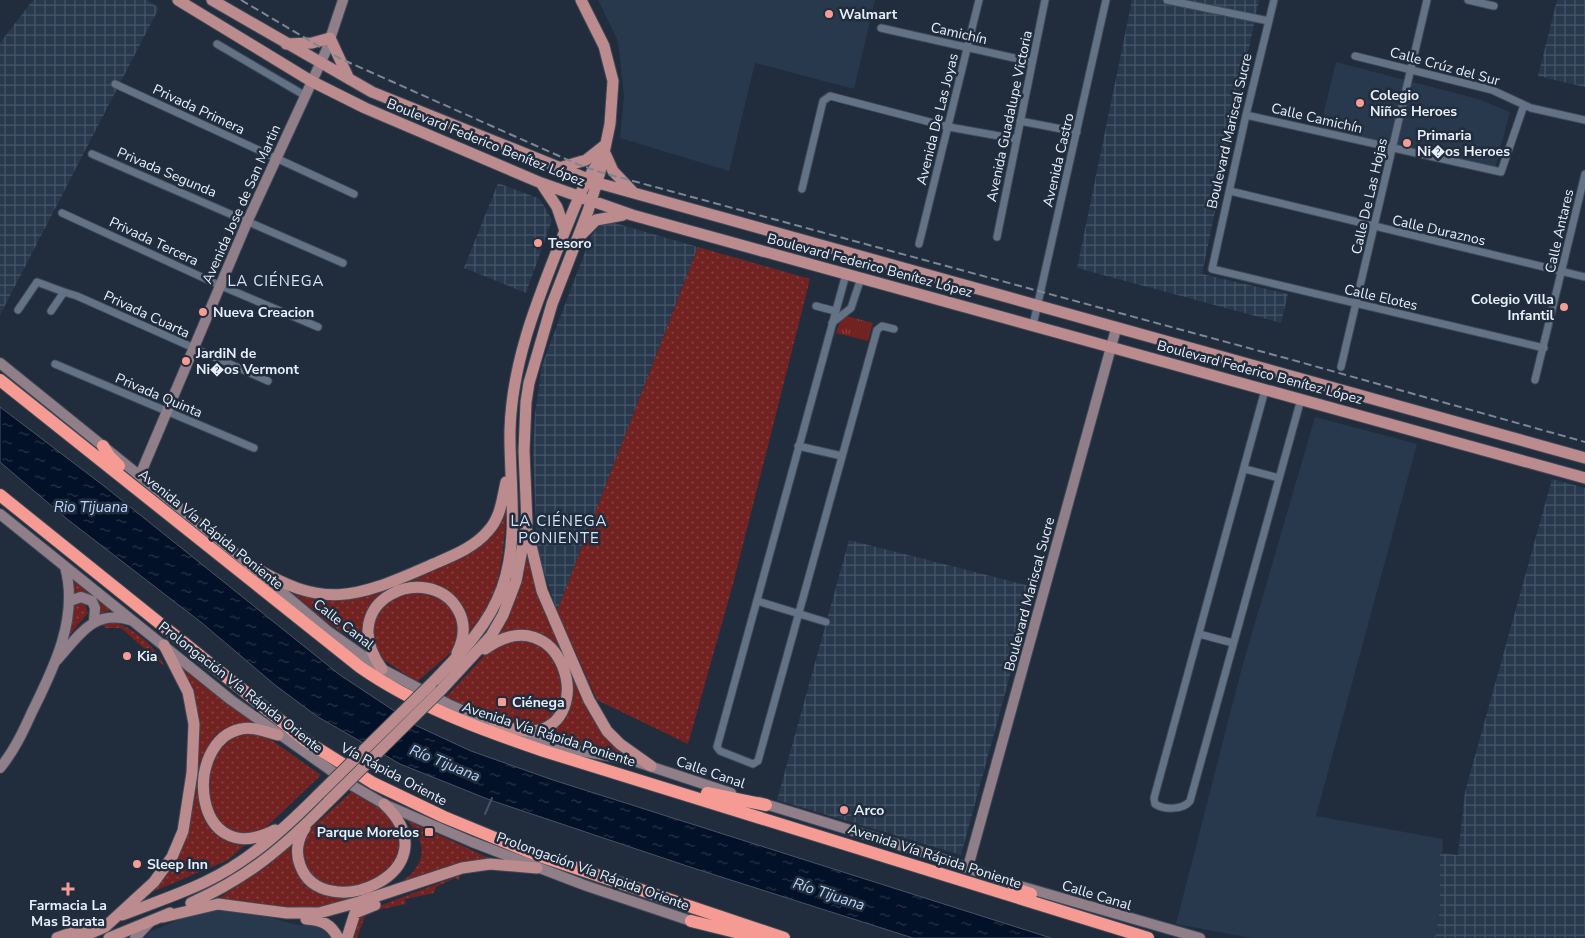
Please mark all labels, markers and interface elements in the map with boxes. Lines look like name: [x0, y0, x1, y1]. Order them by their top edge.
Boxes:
place label: Walmart: [839, 5, 898, 24]
marker: Walmart: [823, 8, 835, 20]
street label: Camichín: [929, 18, 989, 49]
street label: Avenida Guadalupe Victoria: [982, 29, 1037, 204]
street label: Calle Crúz del Sur: [1388, 43, 1502, 90]
street label: Avenida De Las Joyas: [912, 51, 963, 187]
street label: Boulevard Mariscal Sucre: [1202, 52, 1257, 211]
street label: Privada Primera: [150, 80, 248, 139]
place label: Colegio Niños Heroes: [1370, 86, 1457, 121]
street label: Boulevard Federico Benítez López: [384, 94, 588, 191]
marker: Colegio Niños Heroes: [1354, 97, 1366, 109]
street label: Calle Camichín: [1269, 99, 1365, 138]
street label: Avenida Castro: [1038, 111, 1079, 209]
street label: Avenida Jose de San Martin: [198, 122, 285, 287]
place label: Primaria Ni�os Heroes: [1417, 126, 1510, 161]
street label: Calle De Las Hojas: [1347, 136, 1392, 256]
marker: Primaria Ni�os Heroes: [1401, 137, 1413, 149]
street label: Privada Segunda: [114, 143, 219, 202]
street label: Calle Antares: [1541, 187, 1578, 275]
street label: Calle Duraznos: [1390, 210, 1488, 251]
street label: Privada Tercera: [106, 212, 202, 270]
street label: Boulevard Federico Benítez López: [765, 229, 975, 302]
place label: Tesoro: [548, 234, 592, 253]
marker: Tesoro: [532, 237, 544, 249]
district label: LA CIÉNEGA: [228, 271, 324, 291]
street label: Calle Elotes: [1342, 280, 1420, 315]
street label: Privada Cuarta: [101, 286, 193, 343]
place label: Colegio Villa Infantil: [1471, 290, 1555, 325]
marker: Colegio Villa Infantil: [1558, 301, 1570, 313]
place label: Nueva Creacion: [213, 303, 314, 322]
marker: Nueva Creacion: [197, 306, 209, 318]
street label: Boulevard Federico Benítez López: [1155, 336, 1365, 409]
place label: JardiN de Ni�os Vermont: [195, 344, 299, 379]
marker: JardiN de Ni�os Vermont: [180, 355, 192, 367]
street label: Privada Quinta: [112, 369, 205, 422]
street label: Avenida Vía Rápida Poniente: [134, 465, 287, 594]
water label: Rio Tijuana: [54, 497, 128, 517]
district label: LA CIÉNEGA PONIENTE: [511, 511, 607, 548]
street label: Boulevard Mariscal Sucre: [1000, 515, 1059, 673]
street label: Calle Canal: [309, 595, 379, 655]
street label: Prolongación Vía Rápida Oriente: [155, 617, 327, 758]
place label: Kia: [137, 647, 158, 666]
marker: Kia: [121, 650, 133, 662]
place label: Ciénega: [512, 693, 565, 712]
marker: Ciénega: [496, 696, 508, 708]
street label: Avenida Vía Rápida Poniente: [460, 697, 638, 772]
street label: Vía Rápida Oriente: [336, 738, 450, 811]
water label: Río Tijuana: [407, 740, 483, 786]
street label: Calle Canal: [674, 752, 749, 793]
place label: Arco: [854, 801, 884, 820]
marker: Arco: [838, 804, 850, 816]
street label: Avenida Vía Rápida Poniente: [846, 819, 1024, 894]
place label: Parque Morelos: [317, 823, 419, 842]
marker: Parque Morelos: [423, 826, 435, 838]
street label: Prolongación Vía Rápida Oriente: [494, 828, 692, 915]
place label: Sleep Inn: [147, 855, 208, 874]
marker: Sleep Inn: [131, 858, 143, 870]
water label: Río Tijuana: [790, 873, 868, 915]
street label: Calle Canal: [1060, 876, 1135, 915]
marker: Farmacia La Mas Barata: [62, 883, 74, 895]
place label: Farmacia La Mas Barata: [29, 896, 107, 931]

